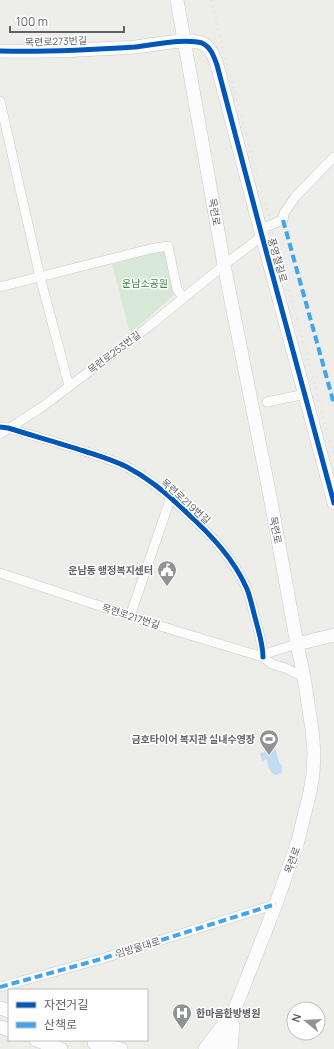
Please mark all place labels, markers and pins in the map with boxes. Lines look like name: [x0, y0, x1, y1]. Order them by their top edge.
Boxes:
public building icon: 운남동 행정복지센터: [156, 559, 178, 587]
place label: 운남동 행정복지센터: [68, 563, 153, 577]
sports icon: 금호타이어 복지관 실내수영장: [258, 728, 280, 756]
place label: 금호타이어 복지관 실내수영장: [131, 732, 255, 746]
hospital icon: 한마음한방병원: [171, 1002, 193, 1030]
place label: 한마음한방병원: [196, 1006, 260, 1020]

